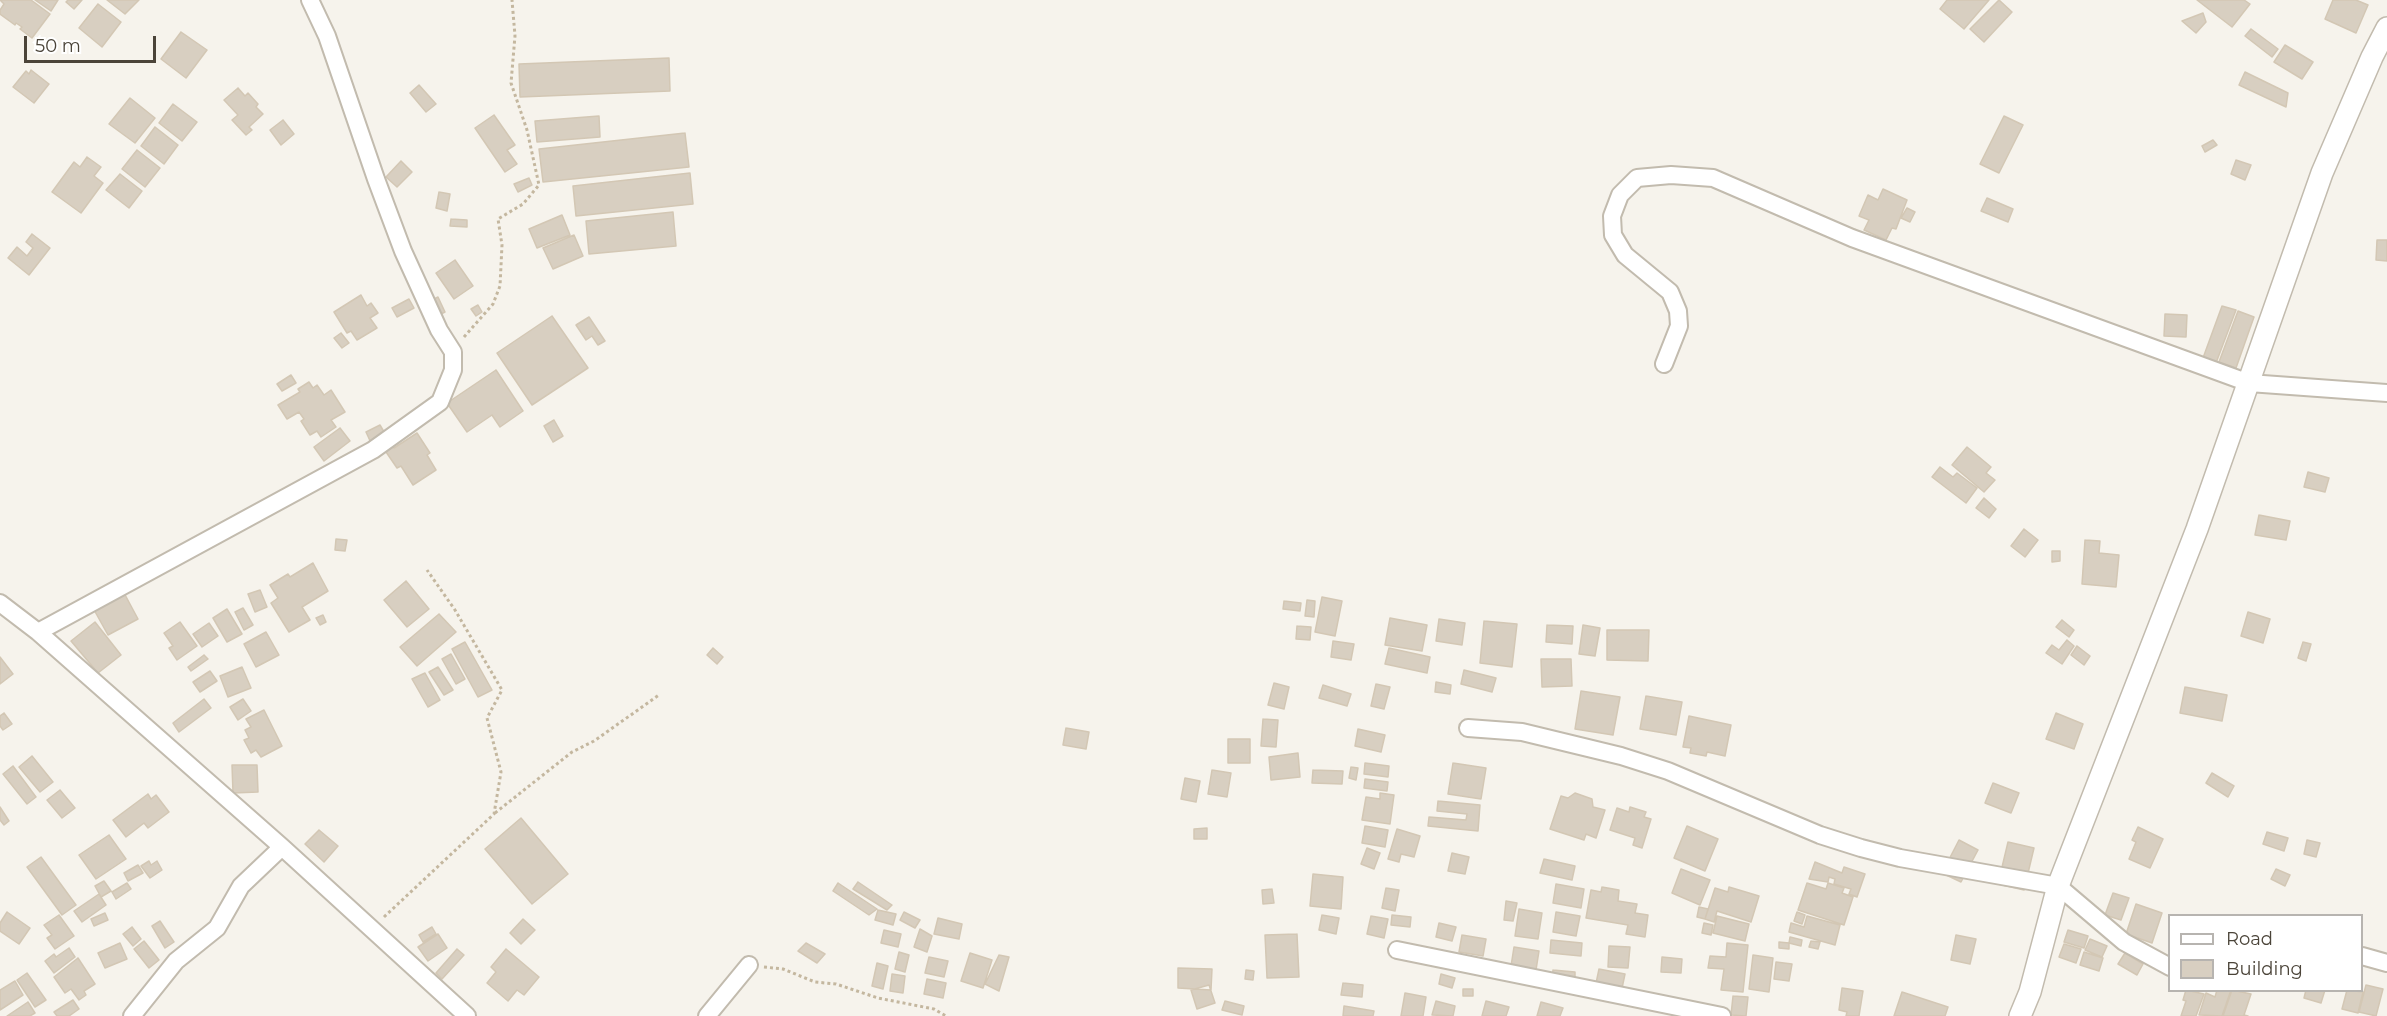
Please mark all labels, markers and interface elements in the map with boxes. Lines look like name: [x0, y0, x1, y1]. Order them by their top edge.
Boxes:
scale bar: [27, 24, 159, 62]
text: 50 m: [35, 35, 81, 57]
legend: [2168, 914, 2363, 992]
text: Road: [2226, 928, 2273, 950]
text: Building: [2226, 958, 2303, 980]

